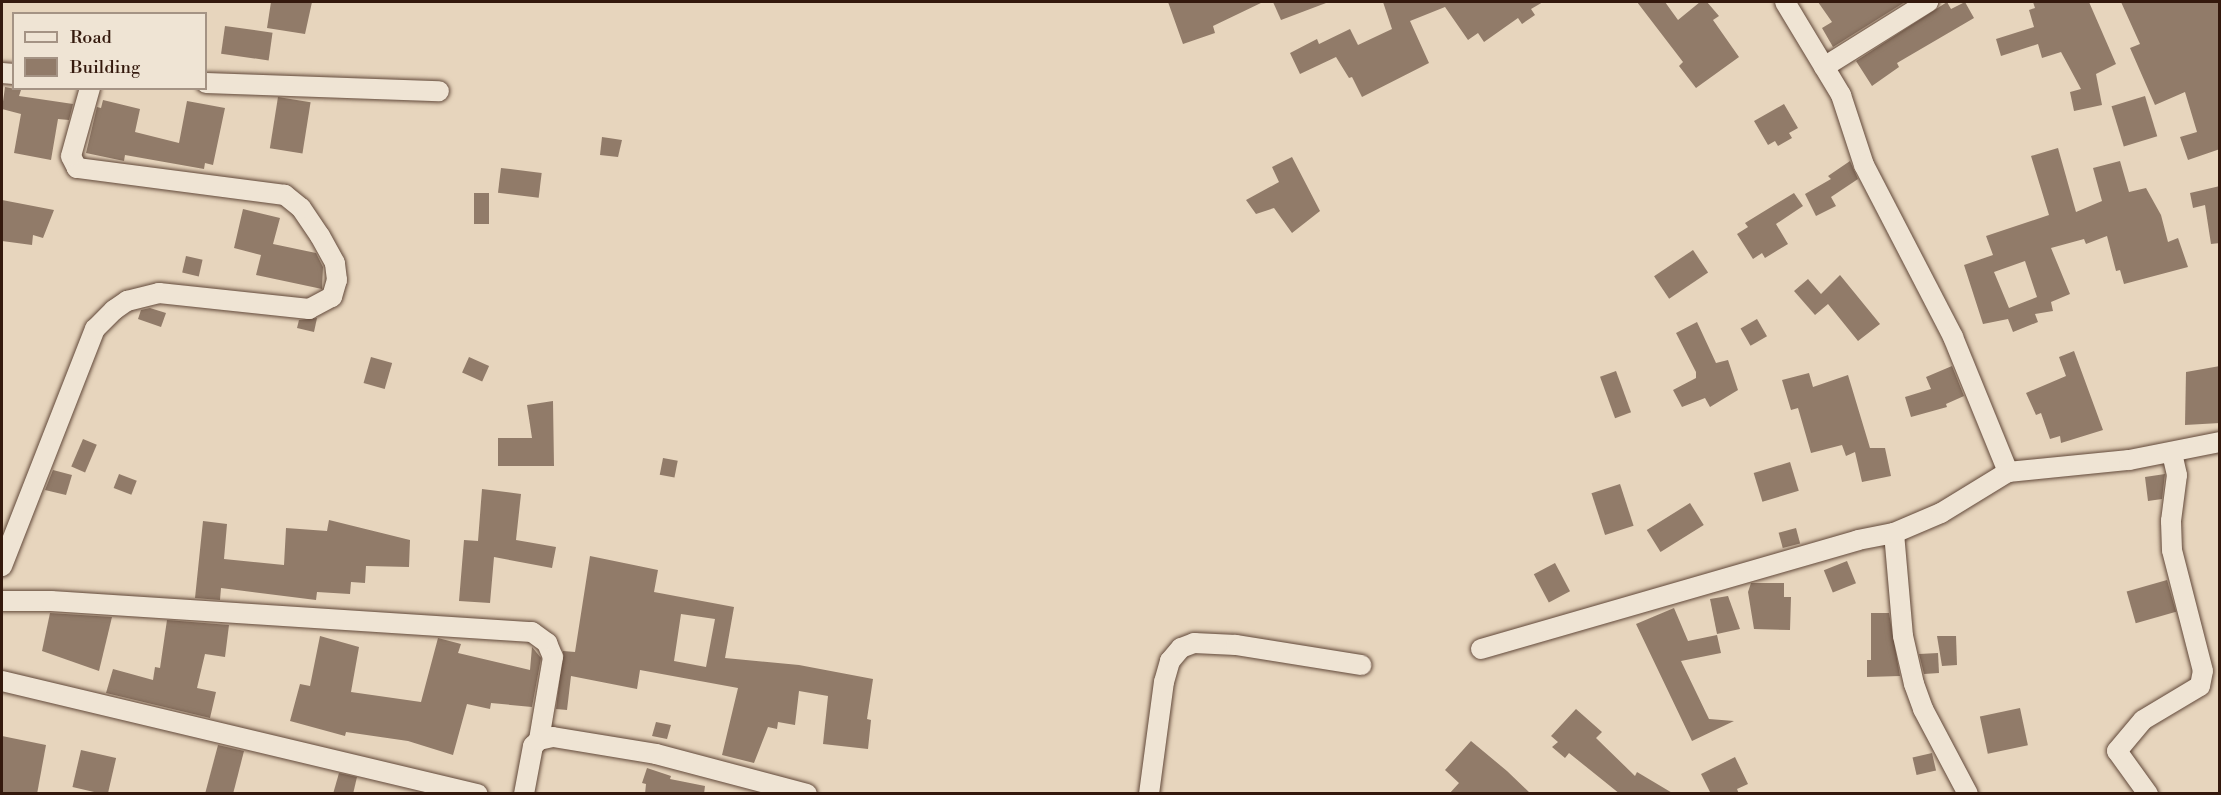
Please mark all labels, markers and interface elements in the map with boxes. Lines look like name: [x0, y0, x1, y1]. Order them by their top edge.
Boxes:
legend: [12, 12, 207, 90]
text: Road: [70, 26, 112, 49]
text: Building: [70, 56, 140, 79]

